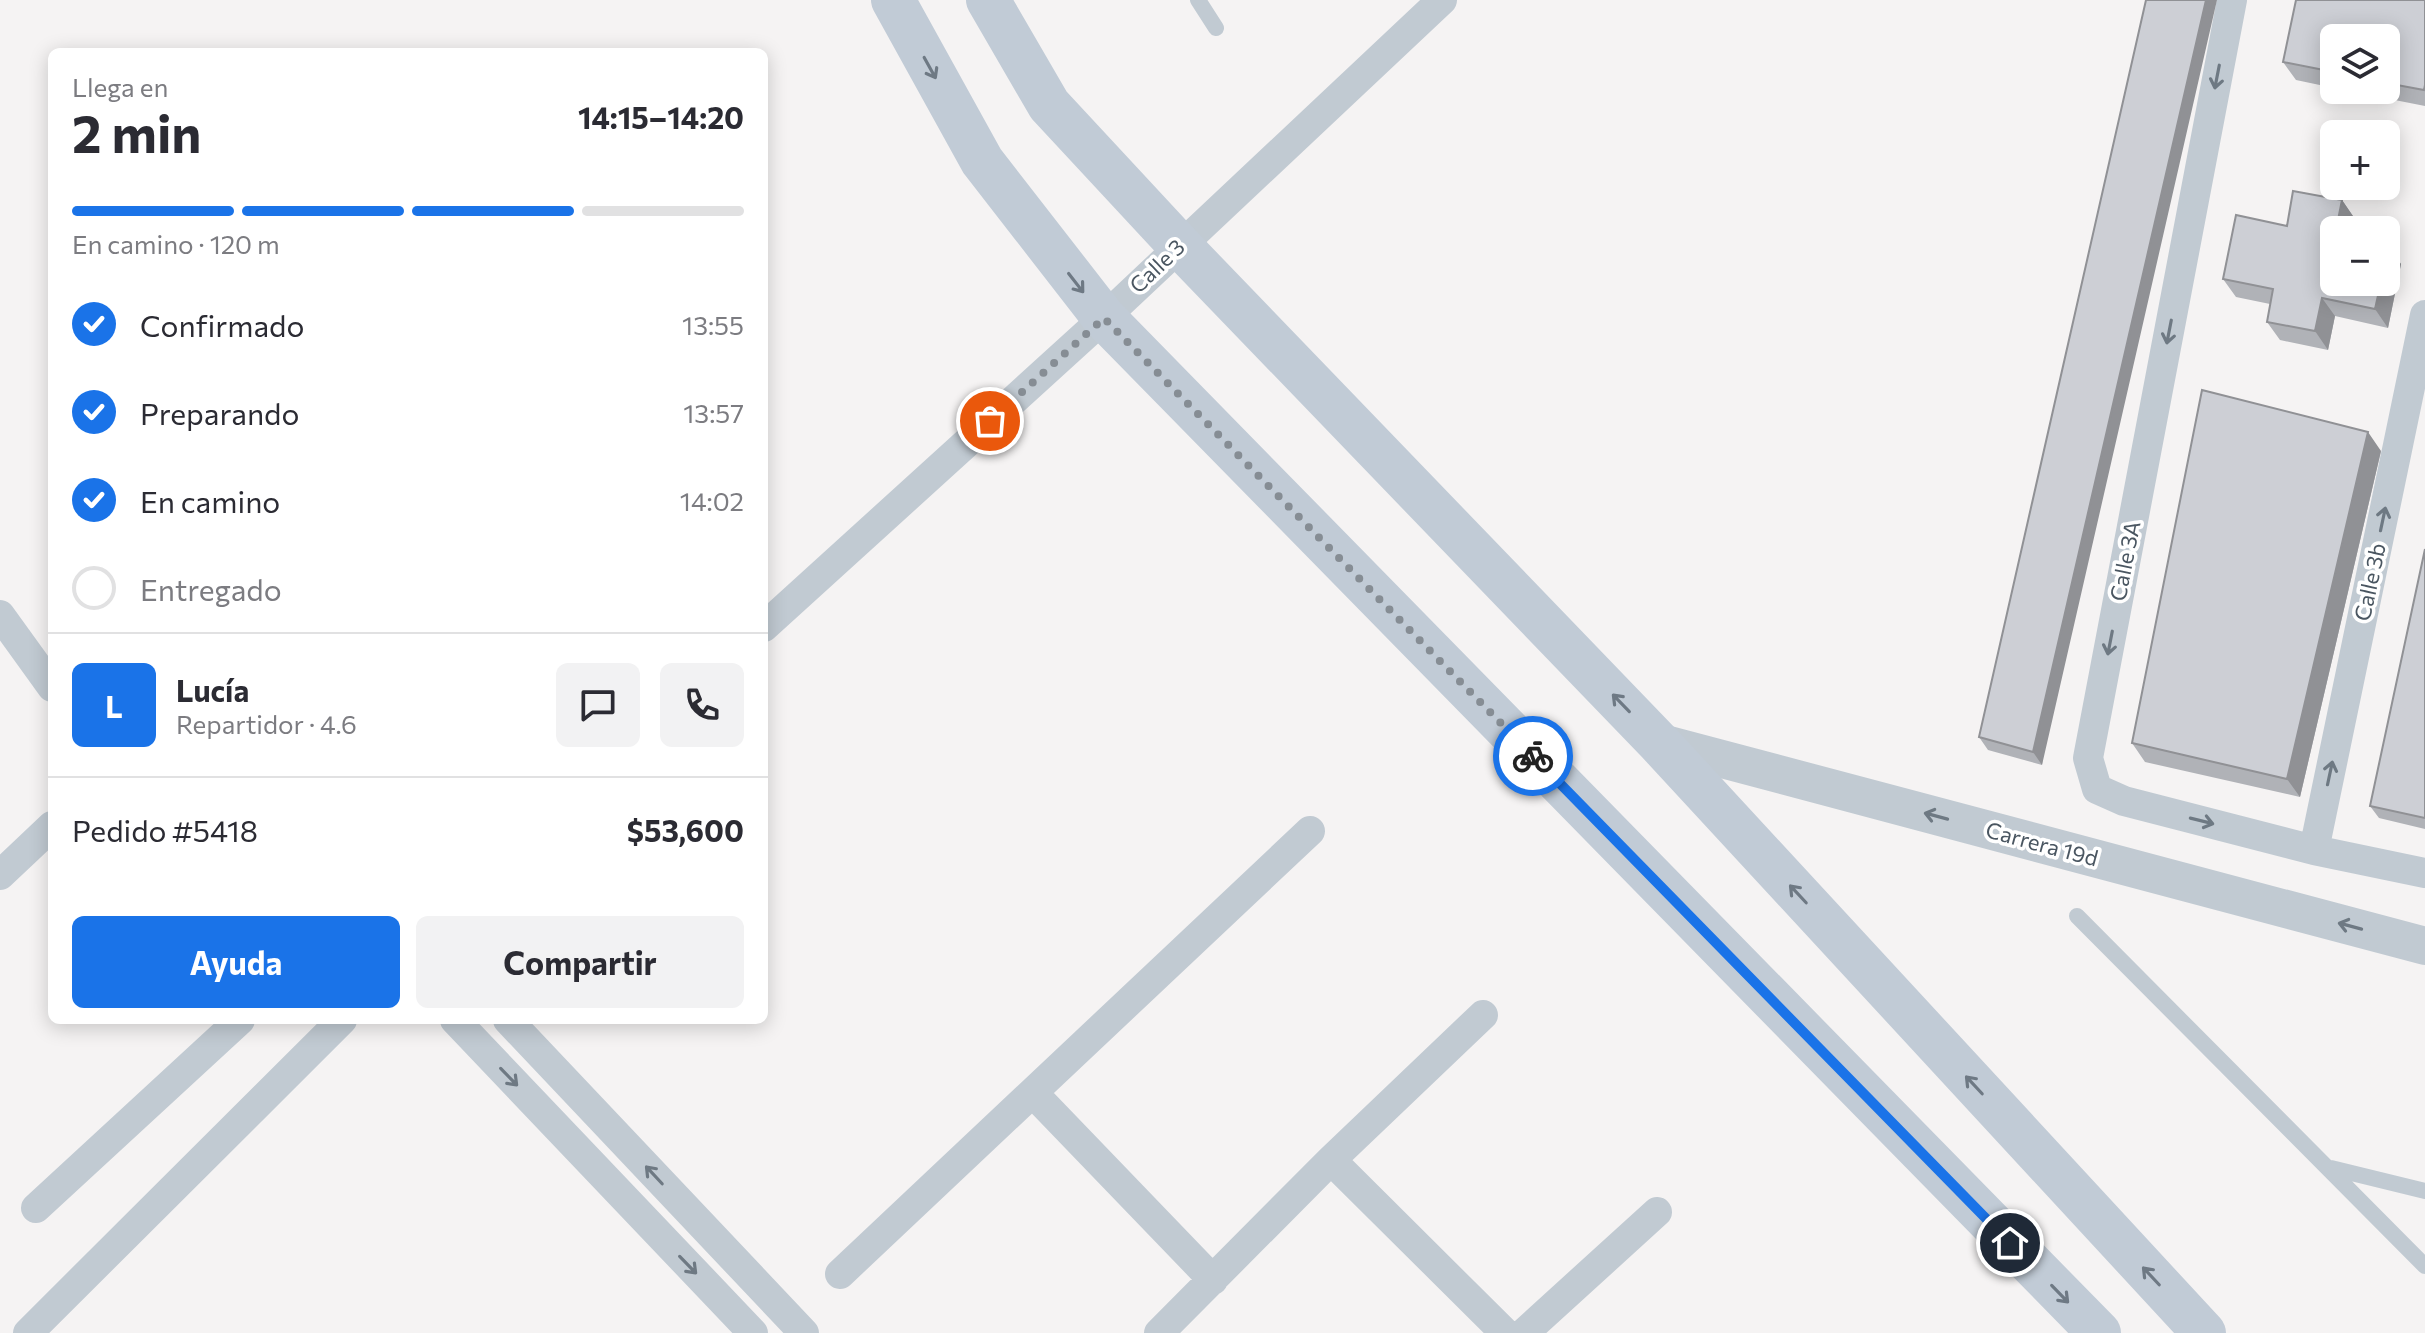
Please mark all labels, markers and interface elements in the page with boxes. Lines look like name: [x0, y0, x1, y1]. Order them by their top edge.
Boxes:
map controls: [2320, 24, 2400, 296]
button: layers: [2320, 24, 2400, 104]
one-way arrow: [923, 56, 938, 80]
one-way arrow: [2209, 63, 2224, 89]
text: Llega en: [72, 71, 168, 102]
text: 14:15–14:20: [578, 98, 744, 135]
text: 2 min: [72, 100, 201, 164]
button: +: [2320, 120, 2400, 200]
button: −: [2320, 216, 2400, 296]
text: En camino · 120 m: [72, 228, 280, 259]
street label: Calle 3: [1123, 233, 1190, 298]
one-way arrow: [1068, 272, 1085, 293]
icon: check: [72, 302, 116, 346]
text: Confirmado: [140, 306, 304, 343]
text: 13:55: [682, 309, 744, 340]
one-way arrow: [2161, 319, 2176, 344]
pin: [956, 387, 1024, 455]
icon: check: [72, 390, 116, 434]
text: Preparando: [140, 394, 299, 431]
text: 13:57: [683, 397, 744, 428]
icon: bag: [968, 399, 1012, 443]
icon: check: [72, 478, 116, 522]
text: En camino: [140, 482, 280, 519]
text: 14:02: [680, 485, 744, 516]
one-way arrow: [2376, 507, 2391, 532]
street label: Calle 3A: [2104, 519, 2145, 603]
street label: Calle 3b: [2348, 540, 2391, 623]
text: Entregado: [140, 570, 282, 607]
one-way arrow: [2102, 629, 2117, 655]
button: chat: [556, 663, 640, 747]
button: phone: [660, 663, 744, 747]
text: Lucía: [176, 671, 249, 708]
text: L: [105, 687, 123, 724]
one-way arrow: [1612, 694, 1631, 713]
text: Repartidor · 4.6: [176, 708, 357, 739]
courier: [1493, 716, 1573, 796]
icon: bike: [1511, 734, 1555, 778]
one-way arrow: [2323, 761, 2338, 787]
one-way arrow: [1923, 808, 1949, 823]
text: Pedido #5418: [72, 811, 258, 848]
text: $53,600: [627, 811, 744, 848]
one-way arrow: [2189, 815, 2215, 830]
street label: Carrera 19d: [1983, 816, 2101, 871]
one-way arrow: [1790, 884, 1808, 904]
button: Ayuda: [72, 916, 400, 1008]
button: Compartir: [416, 916, 744, 1008]
one-way arrow: [2337, 918, 2363, 933]
one-way arrow: [499, 1066, 517, 1086]
one-way arrow: [1966, 1075, 1984, 1095]
one-way arrow: [646, 1165, 664, 1185]
pin: [1976, 1209, 2044, 1277]
icon: home: [1988, 1221, 2032, 1265]
one-way arrow: [678, 1255, 697, 1274]
one-way arrow: [2142, 1266, 2160, 1286]
one-way arrow: [2050, 1284, 2069, 1303]

